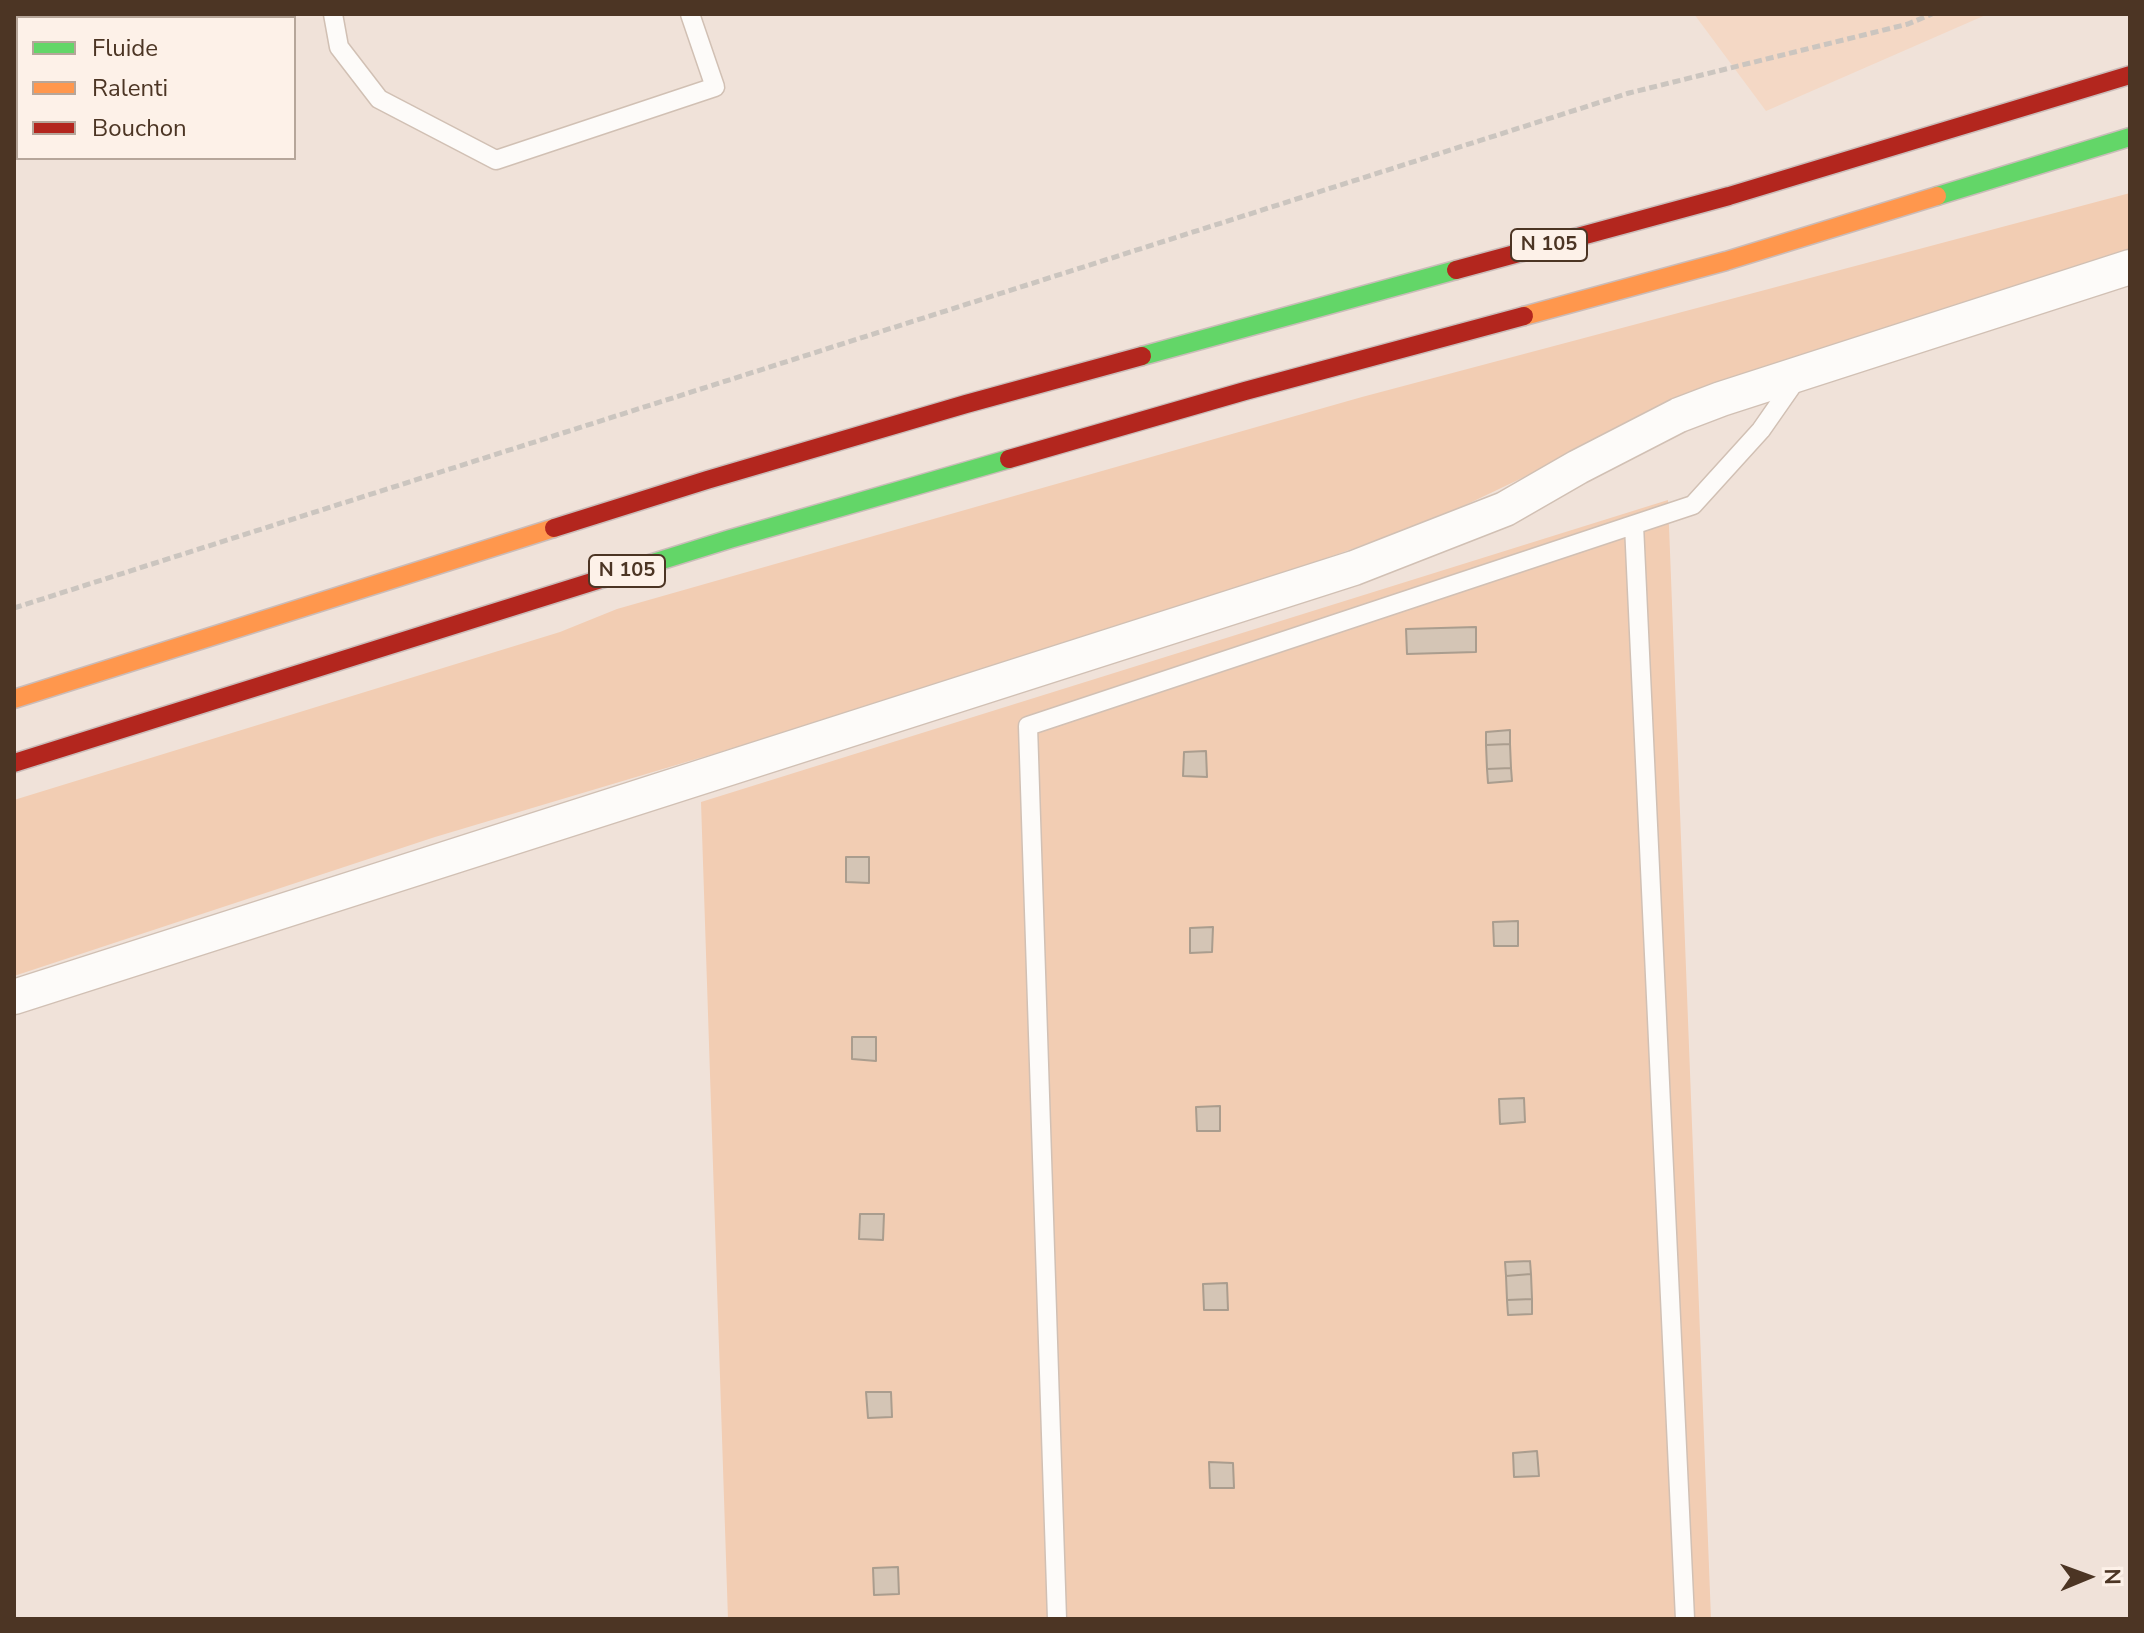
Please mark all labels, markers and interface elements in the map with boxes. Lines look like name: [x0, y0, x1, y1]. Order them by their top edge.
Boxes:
legend: [16, 16, 296, 160]
text: Fluide: [92, 32, 158, 64]
text: Ralenti: [92, 72, 168, 104]
text: Bouchon: [92, 112, 187, 144]
road number: N 105: [1511, 229, 1587, 261]
road number: N 105: [589, 555, 665, 587]
north arrow: [2048, 1537, 2128, 1617]
text: N: [2097, 1568, 2127, 1585]

